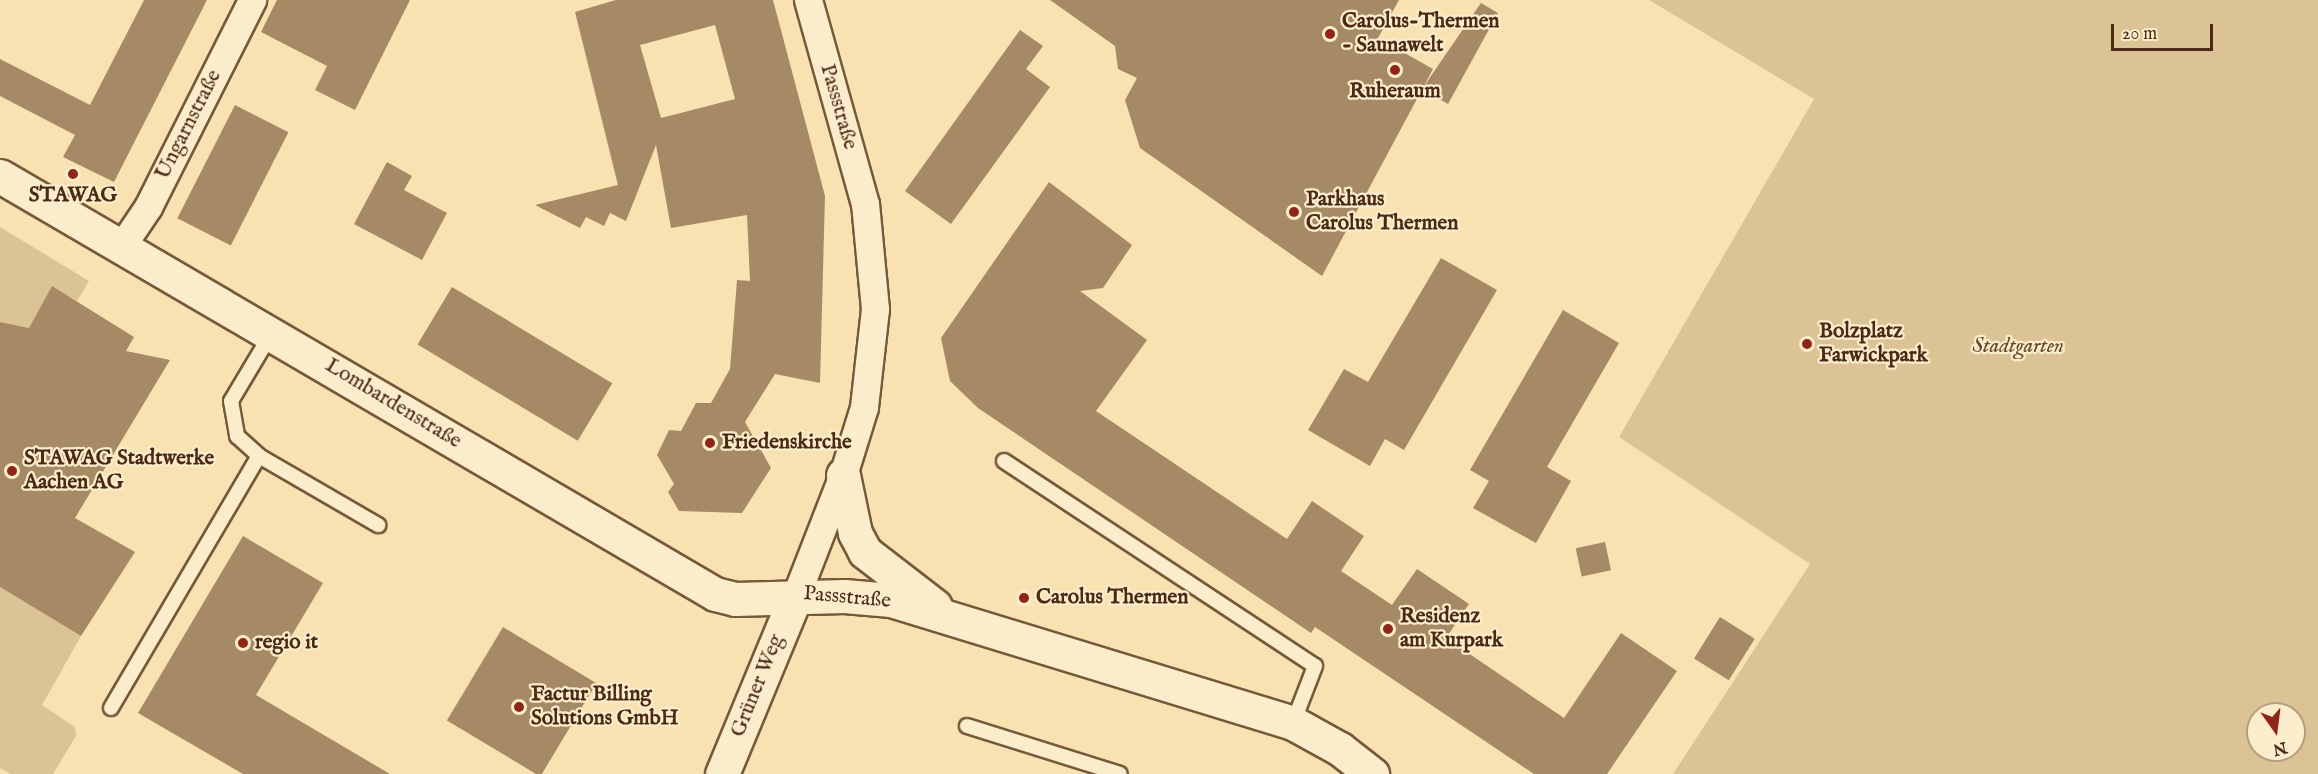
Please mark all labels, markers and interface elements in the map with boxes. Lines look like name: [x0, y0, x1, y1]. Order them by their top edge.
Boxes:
place label: Carolus-Thermen - Saunawelt: [1342, 9, 1500, 59]
scale bar: [2114, 12, 2216, 50]
text: 20 m: [2122, 23, 2157, 46]
marker: Carolus-Thermen - Saunawelt: [1323, 27, 1337, 41]
street label: Passstraße: [814, 61, 862, 153]
marker: Ruheraum: [1388, 63, 1402, 77]
street label: Ungarnstraße: [151, 66, 227, 184]
place label: Ruheraum: [1349, 79, 1441, 105]
marker: STAWAG: [66, 167, 80, 181]
place label: STAWAG: [29, 183, 117, 209]
place label: Parkhaus Carolus Thermen: [1306, 187, 1458, 237]
marker: Parkhaus Carolus Thermen: [1287, 205, 1301, 219]
place label: Bolzplatz Farwickpark: [1819, 319, 1928, 369]
park label: Stadtgarten: [1972, 334, 2064, 360]
marker: Bolzplatz Farwickpark: [1800, 337, 1814, 351]
street label: Lombardenstraße: [320, 353, 466, 455]
place label: Friedenskirche: [722, 430, 852, 456]
marker: Friedenskirche: [703, 436, 717, 450]
place label: STAWAG Stadtwerke Aachen AG: [24, 446, 214, 496]
marker: STAWAG Stadtwerke Aachen AG: [5, 464, 19, 478]
street label: Passstraße: [802, 582, 892, 614]
place label: Carolus Thermen: [1036, 585, 1188, 611]
marker: Carolus Thermen: [1017, 591, 1031, 605]
place label: Residenz am Kurpark: [1400, 604, 1503, 654]
marker: Residenz am Kurpark: [1381, 622, 1395, 636]
place label: regio it: [255, 630, 318, 656]
street label: Grüner Weg: [726, 631, 790, 741]
marker: regio it: [236, 636, 250, 650]
place label: Factur Billing Solutions GmbH: [531, 682, 678, 732]
marker: Factur Billing Solutions GmbH: [512, 700, 526, 714]
north arrow: [2246, 702, 2306, 762]
text: N: [2271, 736, 2289, 759]

